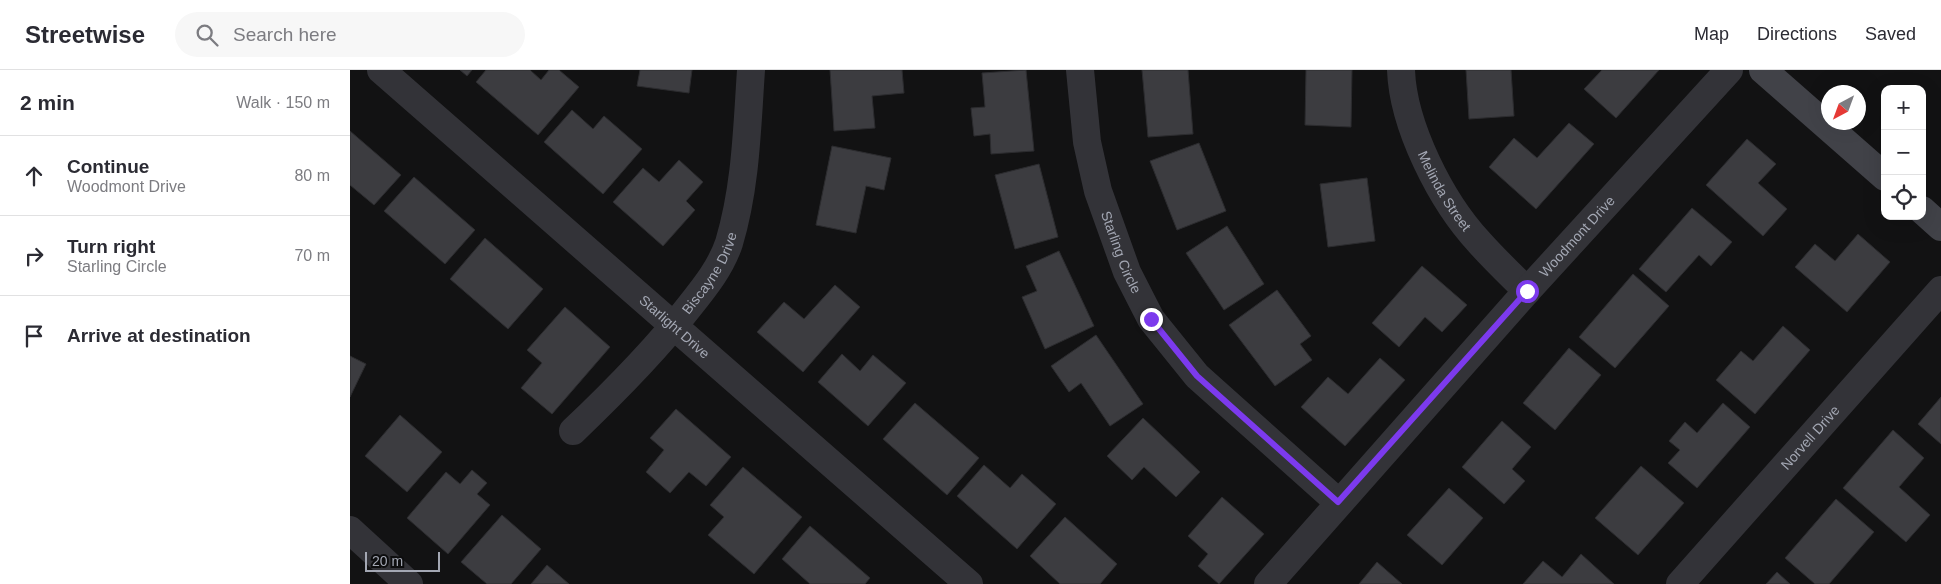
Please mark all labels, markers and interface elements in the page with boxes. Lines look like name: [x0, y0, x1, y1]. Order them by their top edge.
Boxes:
search box: [175, 12, 525, 57]
text: Streetwise: [25, 21, 145, 48]
icon: search: [193, 21, 221, 49]
text: Search here: [233, 24, 337, 45]
text: Map: [1694, 24, 1729, 44]
text: Directions: [1757, 24, 1837, 44]
text: Saved: [1865, 24, 1916, 44]
north arrow: [1821, 85, 1866, 130]
map controls: [1881, 85, 1926, 220]
button: +: [1881, 85, 1926, 130]
text: 2 min: [20, 91, 75, 114]
text: Walk · 150 m: [236, 94, 330, 111]
button: −: [1881, 130, 1926, 175]
street label: Melinda Street: [1415, 148, 1474, 234]
text: Continue: [67, 156, 149, 177]
icon: ahead: [20, 162, 48, 190]
text: 80 m: [294, 167, 330, 184]
button: locate: [1881, 175, 1926, 220]
text: Woodmont Drive: [67, 178, 186, 195]
street label: Woodmont Drive: [1536, 192, 1618, 280]
street label: Starling Circle: [1098, 209, 1145, 296]
street label: Biscayne Drive: [679, 230, 740, 317]
text: Turn right: [67, 236, 155, 257]
icon: right: [20, 242, 48, 270]
text: 70 m: [294, 247, 330, 264]
text: Starling Circle: [67, 258, 167, 275]
route start: [1516, 280, 1539, 303]
street label: Starlight Drive: [636, 292, 713, 362]
route end: [1140, 308, 1163, 331]
icon: arrive: [20, 322, 48, 350]
text: Arrive at destination: [67, 325, 251, 346]
street label: Norvell Drive: [1778, 402, 1843, 473]
scale bar: [365, 549, 440, 572]
text: 20 m: [372, 553, 403, 569]

